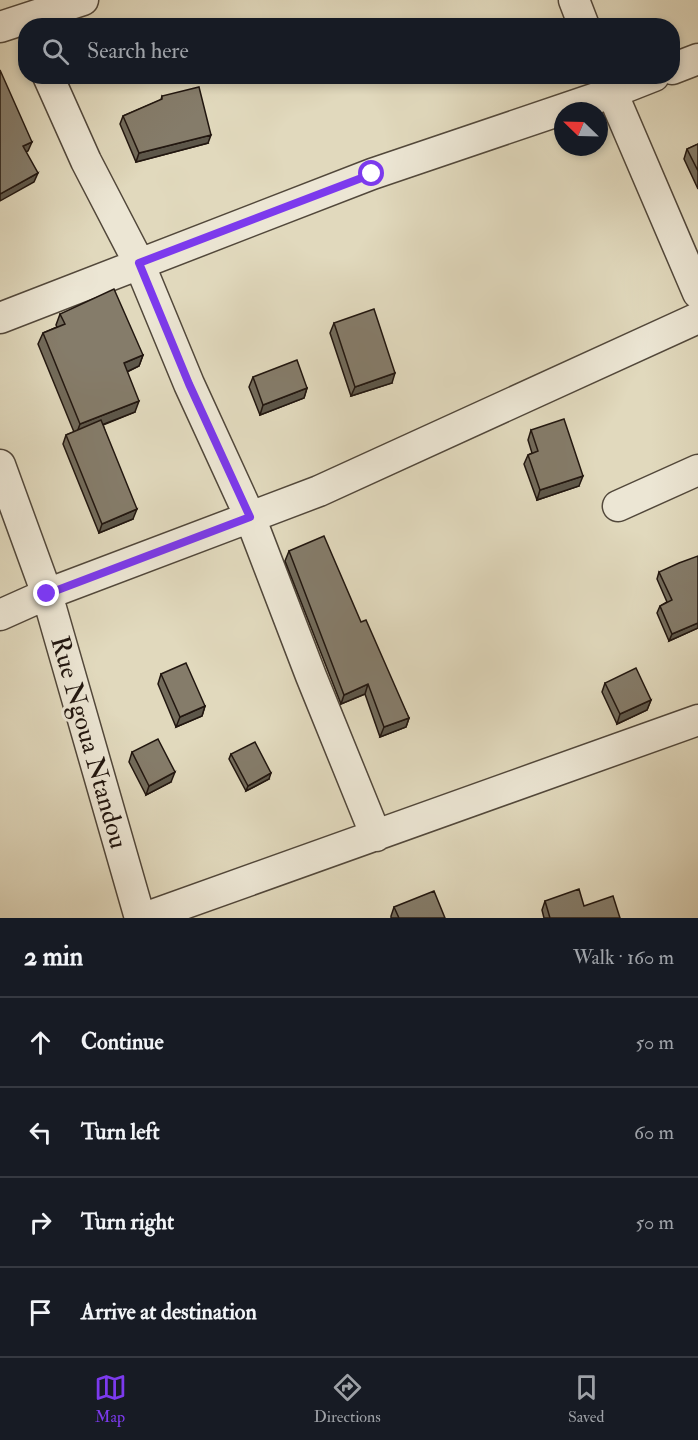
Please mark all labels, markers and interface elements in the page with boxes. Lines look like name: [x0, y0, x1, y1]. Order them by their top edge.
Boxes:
search box: [18, 18, 680, 84]
icon: search: [39, 35, 72, 68]
text: Search here: [87, 37, 189, 65]
north arrow: [554, 102, 608, 156]
route start: [358, 160, 384, 186]
route end: [33, 580, 59, 606]
street label: Rue Ngoua Ntandou: [43, 632, 135, 852]
text: 2 min: [24, 941, 83, 973]
text: Walk · 160 m: [573, 945, 674, 970]
icon: ahead: [24, 1026, 57, 1059]
text: Continue: [81, 1028, 164, 1056]
text: 50 m: [635, 1030, 674, 1055]
icon: left: [24, 1116, 57, 1149]
text: Turn left: [81, 1118, 160, 1146]
text: 60 m: [634, 1120, 674, 1145]
icon: right: [24, 1206, 57, 1239]
text: Turn right: [81, 1208, 174, 1236]
text: 50 m: [635, 1210, 674, 1235]
icon: arrive: [24, 1296, 57, 1329]
text: Arrive at destination: [81, 1298, 257, 1326]
tab: Map: [94, 1371, 127, 1427]
tab: Directions: [314, 1371, 381, 1427]
tab: Saved: [568, 1371, 604, 1427]

